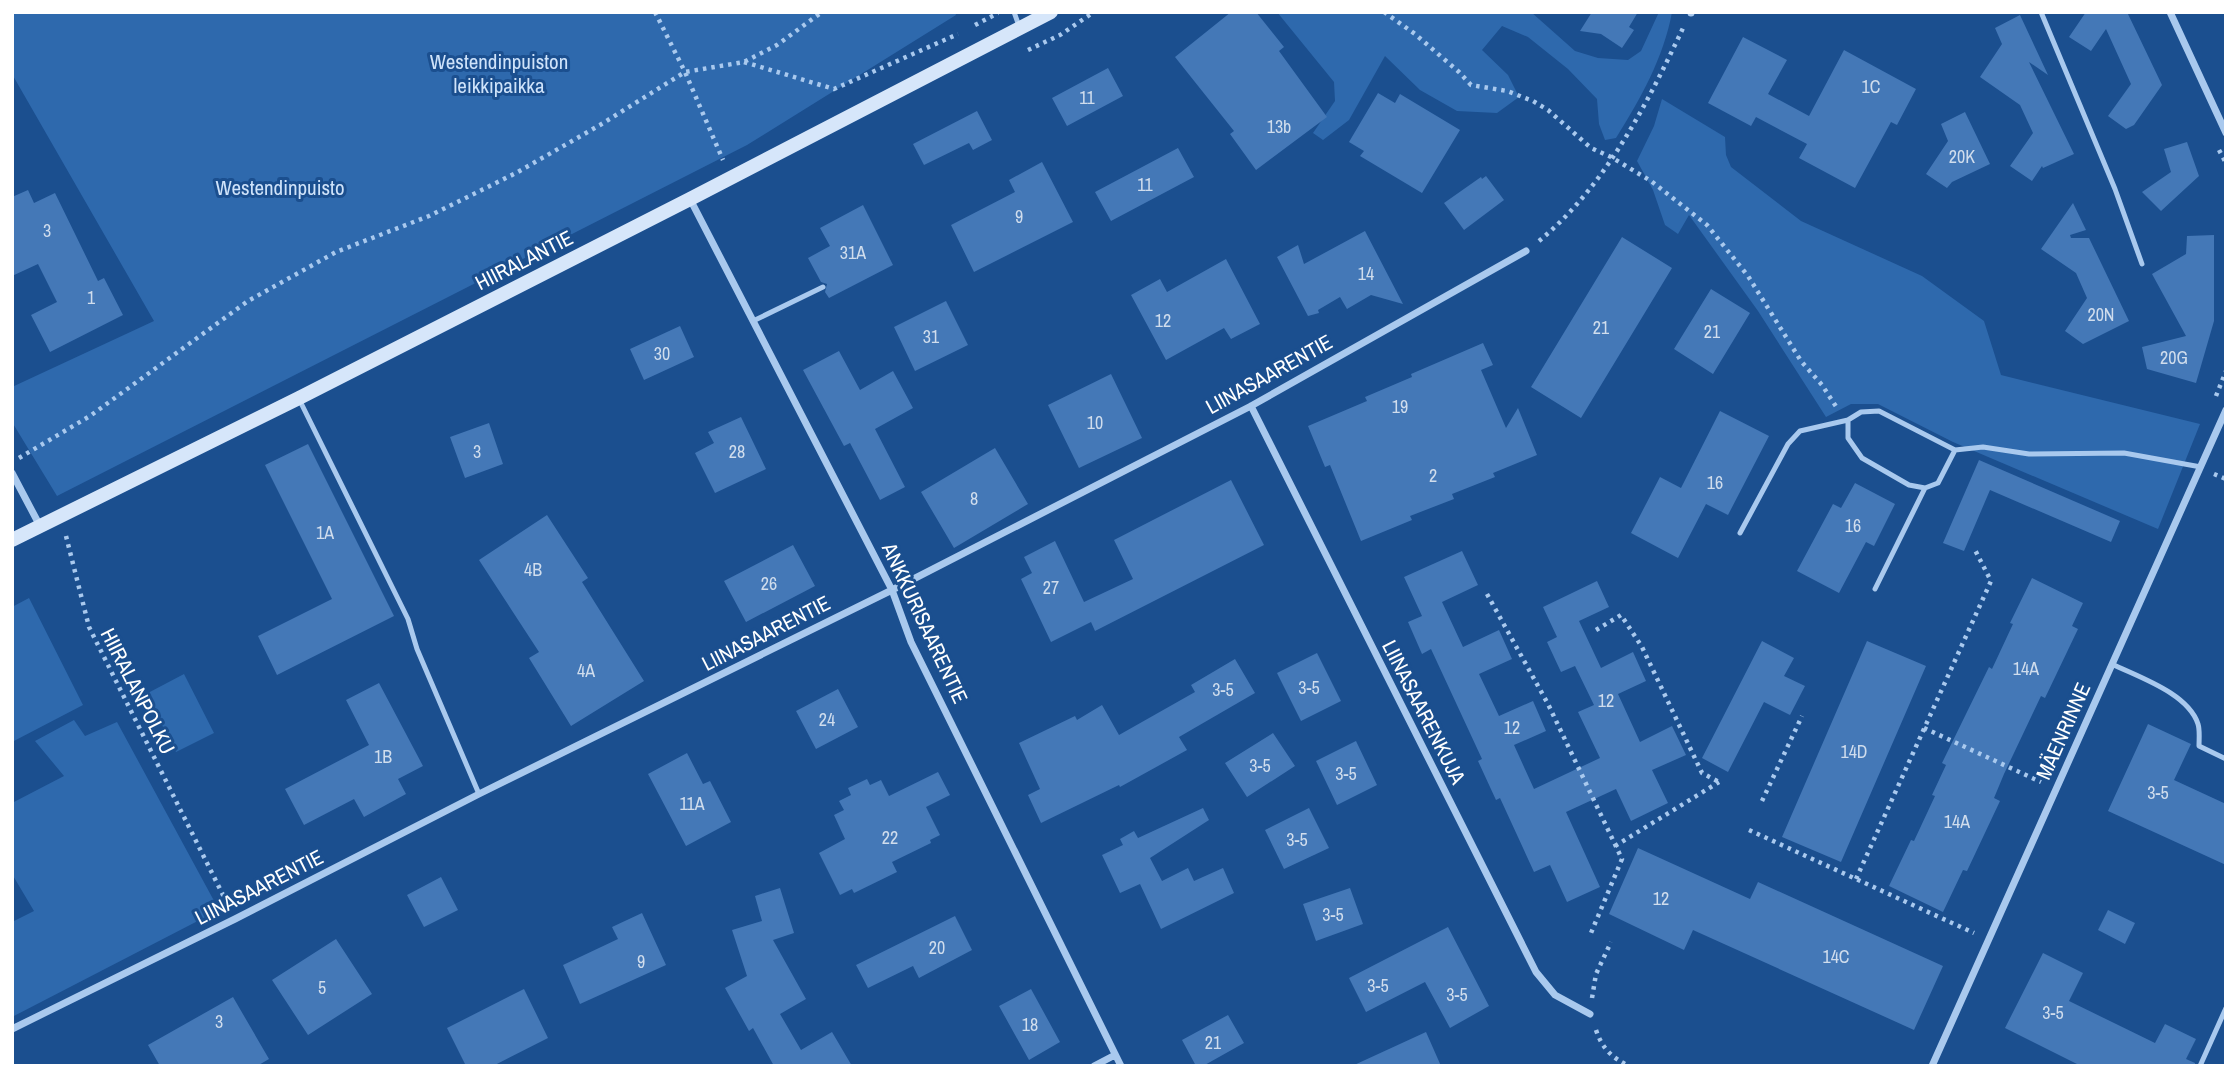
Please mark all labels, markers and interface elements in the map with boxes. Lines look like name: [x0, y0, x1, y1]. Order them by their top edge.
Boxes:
park label: Westendinpuiston leikkipaikka: [430, 47, 568, 100]
house number: 1C: [1862, 74, 1880, 99]
house number: 11: [1079, 85, 1095, 110]
house number: 13b: [1267, 114, 1291, 139]
house number: 20K: [1949, 144, 1975, 169]
house number: 11: [1137, 172, 1153, 197]
park label: Westendinpuisto: [216, 173, 344, 202]
house number: 9: [1015, 204, 1023, 229]
house number: 3: [43, 218, 51, 243]
street label: HIIRALANTIE: [470, 223, 578, 297]
house number: 31A: [840, 240, 866, 265]
house number: 14: [1358, 261, 1374, 286]
house number: 1: [87, 285, 96, 310]
house number: 20N: [2087, 302, 2115, 327]
house number: 12: [1155, 308, 1171, 333]
house number: 21: [1593, 315, 1610, 340]
house number: 21: [1704, 319, 1721, 344]
house number: 31: [923, 324, 940, 349]
street label: LIINASAARENTIE: [1200, 327, 1338, 421]
house number: 30: [654, 341, 670, 366]
house number: 20G: [2160, 345, 2188, 370]
house number: 19: [1392, 394, 1408, 419]
house number: 10: [1087, 410, 1103, 435]
house number: 3: [473, 439, 481, 464]
house number: 28: [729, 439, 745, 464]
house number: 2: [1429, 463, 1437, 488]
house number: 16: [1707, 470, 1723, 495]
house number: 8: [970, 486, 978, 511]
house number: 16: [1845, 513, 1861, 538]
house number: 1A: [316, 520, 334, 545]
street label: ANKKURISAARENTIE: [875, 537, 975, 708]
house number: 4B: [524, 557, 542, 582]
house number: 26: [761, 571, 777, 596]
house number: 27: [1043, 575, 1059, 600]
street label: LIINASAARENTIE: [697, 588, 835, 678]
street label: HIIRALANPOLKU: [94, 623, 182, 759]
street label: LIINASAARENKUJA: [1375, 635, 1473, 789]
house number: 14A: [2013, 656, 2039, 681]
house number: 4A: [577, 658, 595, 683]
house number: 3-5: [1298, 675, 1320, 700]
house number: 3-5: [1212, 677, 1234, 702]
street label: MÄENRINNE: [2029, 678, 2097, 784]
house number: 12: [1598, 688, 1614, 713]
house number: 24: [819, 707, 835, 732]
house number: 12: [1504, 715, 1520, 740]
house number: 14D: [1840, 739, 1868, 764]
house number: 1B: [374, 744, 392, 769]
house number: 3-5: [1249, 753, 1271, 778]
house number: 3-5: [1335, 761, 1357, 786]
house number: 3-5: [2147, 780, 2169, 805]
house number: 11A: [679, 791, 705, 816]
house number: 14A: [1944, 809, 1970, 834]
house number: 22: [882, 825, 898, 850]
house number: 3-5: [1286, 827, 1308, 852]
street label: LIINASAARENTIE: [190, 842, 328, 932]
house number: 12: [1653, 886, 1669, 911]
house number: 3-5: [1322, 902, 1344, 927]
house number: 20: [929, 935, 945, 960]
house number: 14C: [1822, 944, 1850, 969]
house number: 9: [637, 949, 645, 974]
house number: 3-5: [1367, 973, 1389, 998]
house number: 5: [318, 975, 326, 1000]
house number: 3-5: [1446, 982, 1468, 1007]
house number: 3-5: [2042, 1000, 2064, 1025]
house number: 3: [215, 1009, 223, 1034]
house number: 18: [1022, 1012, 1038, 1037]
house number: 21: [1205, 1030, 1222, 1055]

